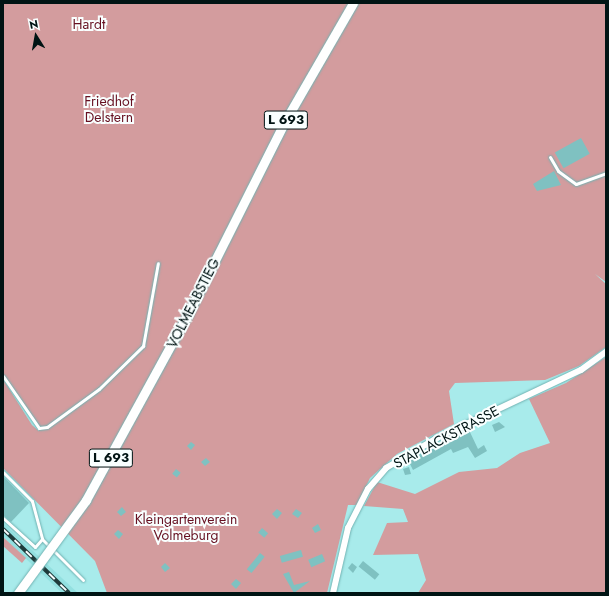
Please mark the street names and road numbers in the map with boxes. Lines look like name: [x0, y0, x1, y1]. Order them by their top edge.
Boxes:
road number: L 693: [263, 109, 309, 131]
street label: VOLMEABSTIEG: [163, 255, 223, 351]
street label: STAPLACKSTRASSE: [390, 402, 502, 472]
road number: L 693: [88, 447, 134, 469]

